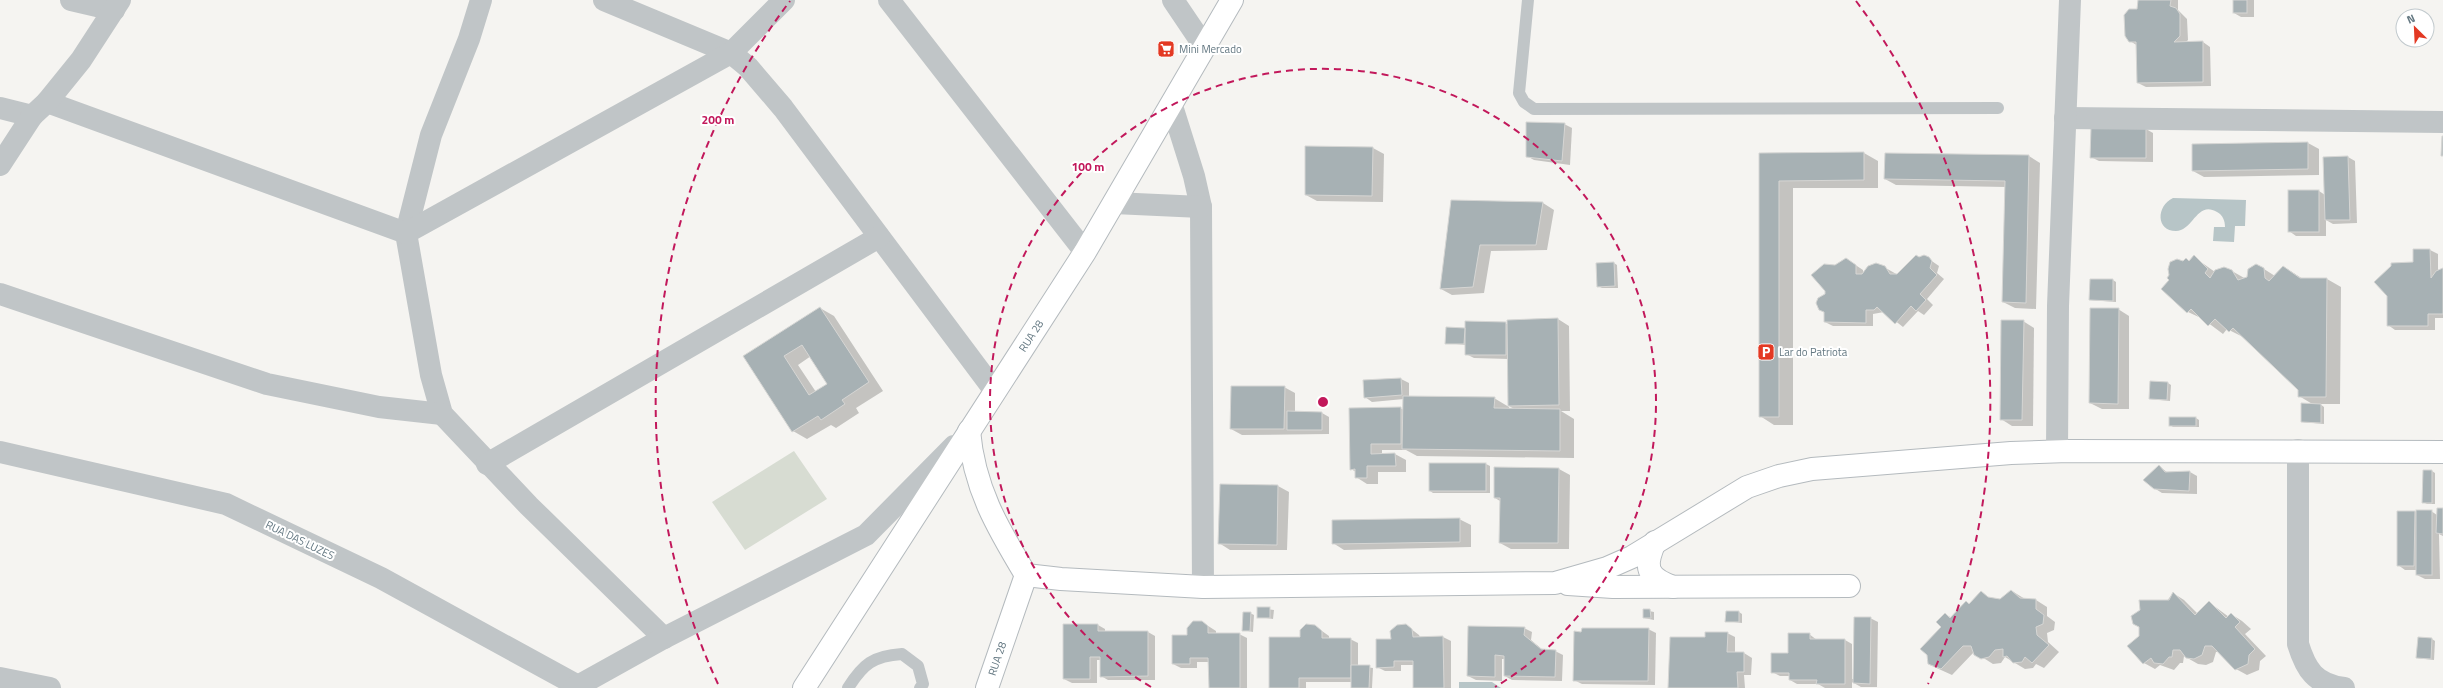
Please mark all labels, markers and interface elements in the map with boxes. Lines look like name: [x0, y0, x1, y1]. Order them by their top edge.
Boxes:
north arrow: [2395, 8, 2435, 48]
text: N: [2404, 10, 2418, 28]
supermarket icon: Mini Mercado: [1156, 39, 1176, 59]
place label: Mini Mercado: [1179, 41, 1242, 57]
text: 200 m: [702, 110, 734, 129]
text: 100 m: [1072, 157, 1104, 176]
street label: RUA 28: [1015, 317, 1047, 355]
parking icon: Lar do Patriota: [1756, 342, 1776, 362]
place label: Lar do Patriota: [1779, 344, 1848, 360]
centre of rings: [1316, 395, 1330, 409]
street label: RUA DAS LUZES: [263, 516, 337, 564]
street label: RUA 28: [984, 639, 1010, 678]

